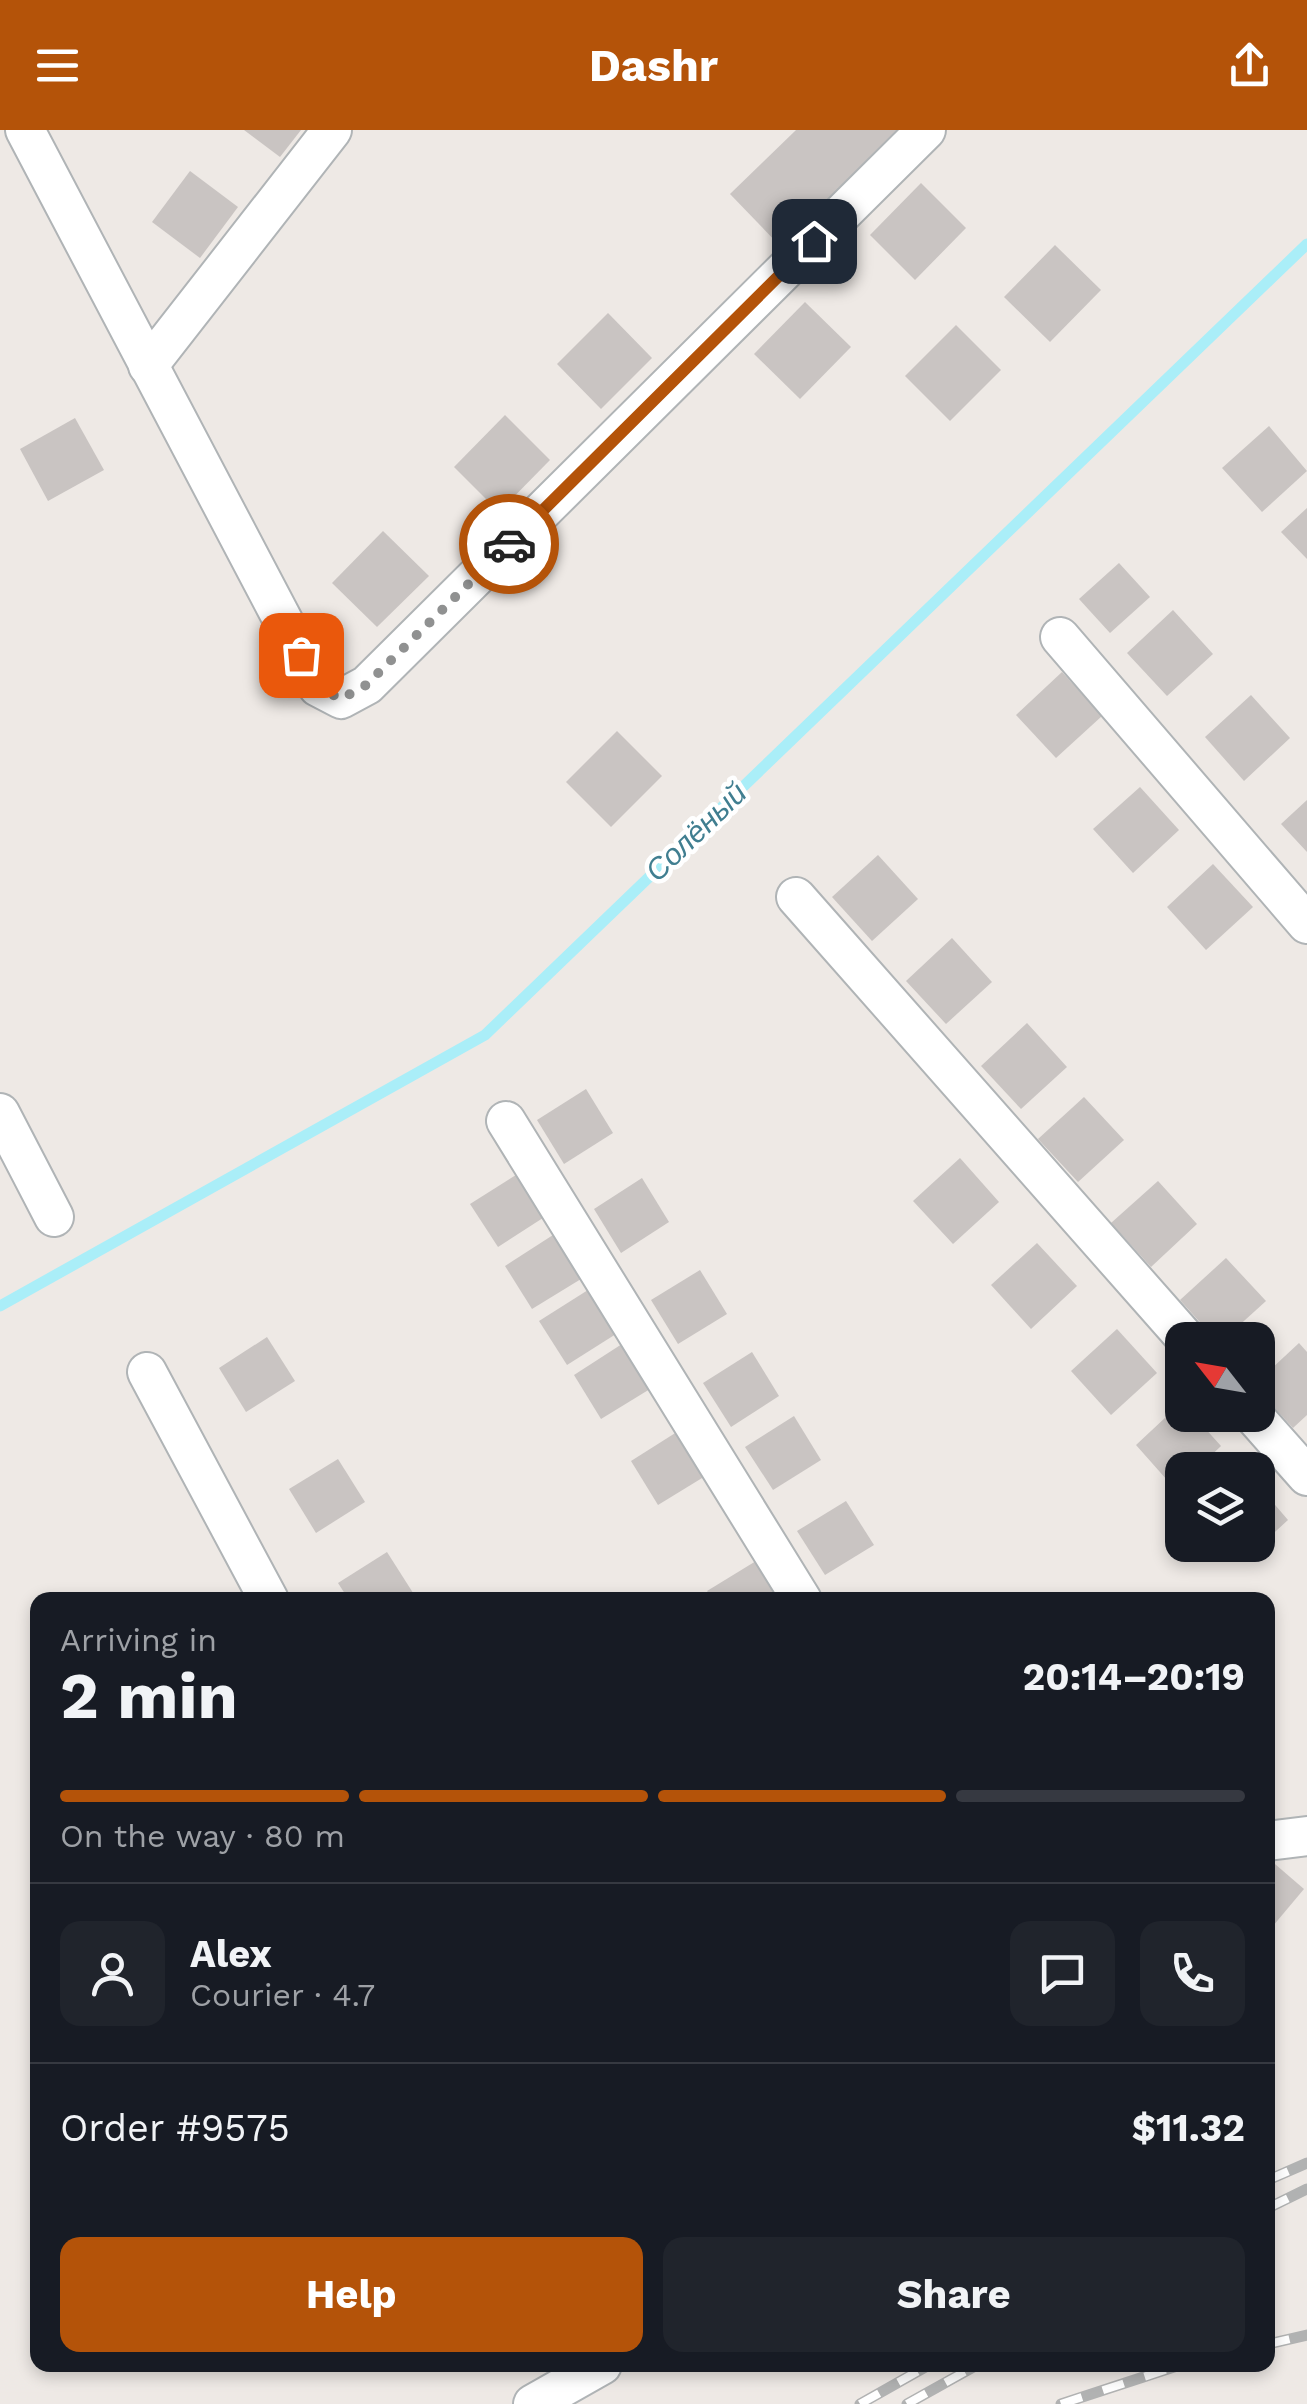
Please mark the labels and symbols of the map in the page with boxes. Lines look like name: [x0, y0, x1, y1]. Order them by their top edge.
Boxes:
pin: [772, 199, 857, 284]
courier: [459, 494, 559, 594]
pin: [259, 613, 344, 698]
water label: Солёный: [638, 775, 754, 888]
north arrow: [1165, 1322, 1275, 1432]

